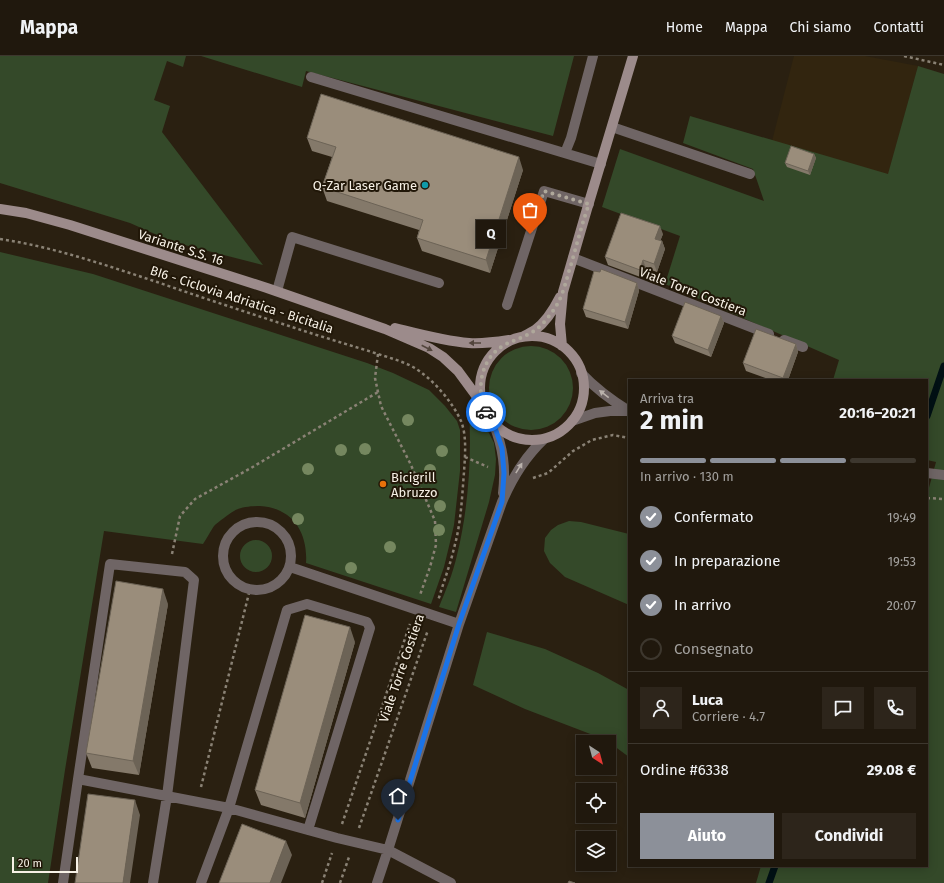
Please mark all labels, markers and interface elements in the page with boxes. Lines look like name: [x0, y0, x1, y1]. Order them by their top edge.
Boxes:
text: Mappa: [20, 16, 78, 39]
text: Home: [666, 19, 703, 36]
text: Mappa: [725, 19, 768, 36]
text: Chi siamo: [790, 19, 851, 36]
text: Contatti: [873, 19, 924, 36]
place label: Q-Zar Laser Game: [313, 178, 417, 193]
marker: Q-Zar Laser Game: [420, 180, 430, 190]
pin: [513, 193, 547, 234]
icon: bag: [519, 199, 541, 221]
callout: Q: [476, 220, 506, 248]
text: Q: [487, 226, 495, 241]
street label: Variante S.S. 16: [136, 227, 225, 268]
street label: BI6 - Ciclovia Adriatica - Bicitalia: [148, 263, 335, 336]
street label: Viale Torre Costiera: [637, 264, 749, 319]
one-way arrow: [469, 339, 481, 346]
one-way arrow: [421, 345, 433, 351]
one-way arrow: [598, 389, 609, 398]
text: Arriva tra: [640, 391, 694, 406]
courier: [466, 392, 506, 432]
icon: car: [475, 401, 497, 423]
text: 20:16–20:21: [839, 404, 916, 422]
text: 2 min: [640, 405, 704, 436]
one-way arrow: [516, 462, 523, 474]
text: In arrivo · 130 m: [640, 469, 734, 484]
place label: Bicigrill Abruzzo: [391, 470, 438, 500]
marker: Bicigrill Abruzzo: [378, 479, 388, 489]
icon: check: [640, 506, 662, 528]
text: Confermato: [674, 508, 753, 526]
text: 19:49: [887, 510, 916, 525]
icon: check: [640, 550, 662, 572]
text: In preparazione: [674, 552, 780, 570]
text: 19:53: [887, 554, 916, 569]
icon: check: [640, 594, 662, 616]
text: In arrivo: [674, 596, 731, 614]
text: 20:07: [886, 598, 916, 613]
street label: Viale Torre Costiera: [376, 612, 427, 724]
text: Consegnato: [674, 640, 754, 658]
button: person: [640, 687, 682, 729]
button: chat: [822, 687, 864, 729]
button: phone: [874, 687, 916, 729]
text: Luca: [692, 691, 723, 709]
text: Corriere · 4.7: [692, 709, 765, 724]
north arrow: [576, 735, 616, 775]
map controls: [576, 735, 616, 871]
text: Ordine #6338: [640, 761, 729, 779]
text: 29.08 €: [867, 761, 916, 779]
pin: [381, 779, 415, 820]
button: locate: [576, 783, 616, 823]
icon: home: [387, 785, 409, 807]
button: Aiuto: [640, 813, 774, 859]
button: Condividi: [782, 813, 916, 859]
button: layers: [576, 831, 616, 871]
scale bar: [12, 855, 78, 874]
text: 20 m: [18, 857, 42, 870]

